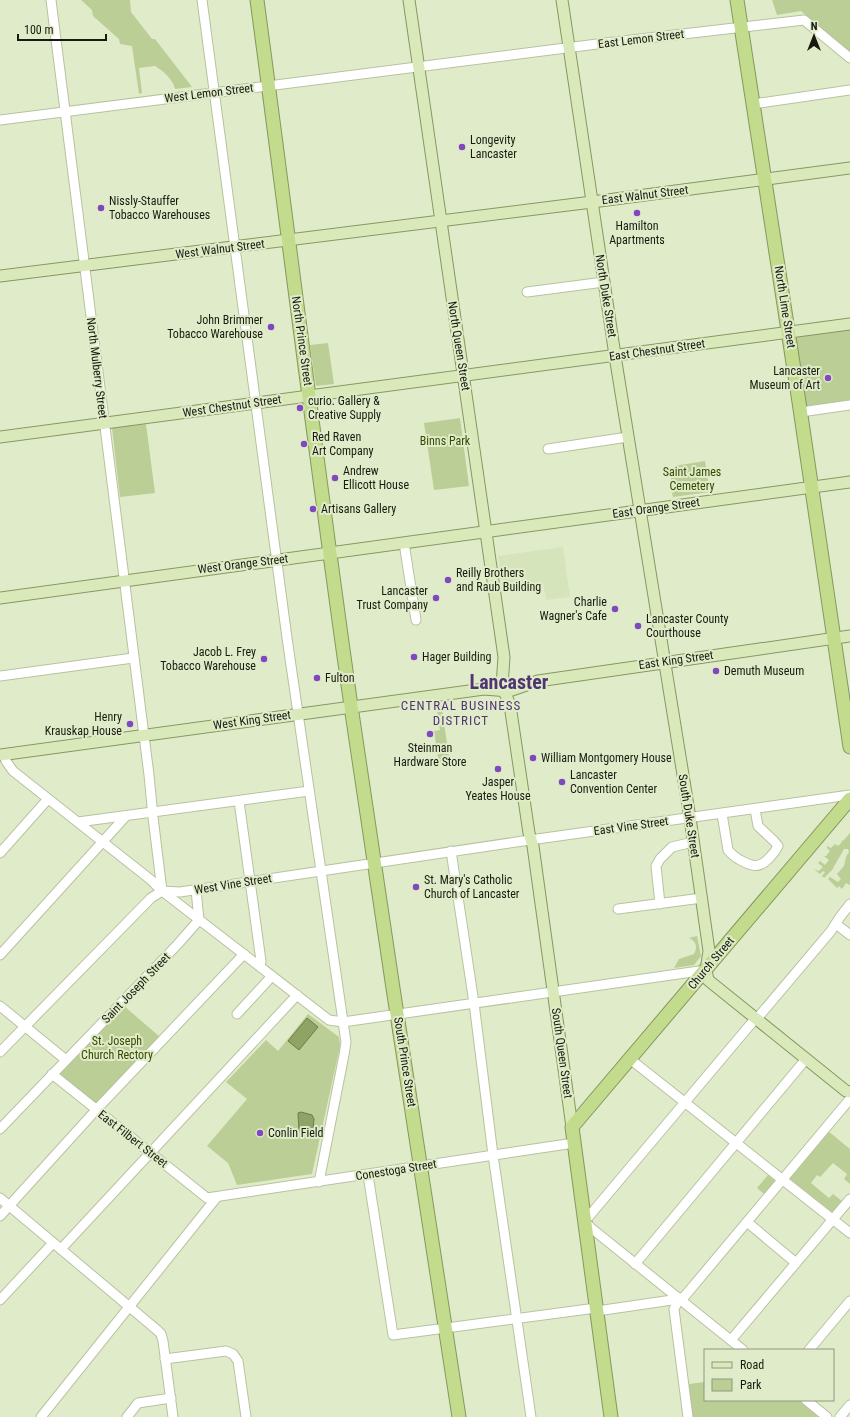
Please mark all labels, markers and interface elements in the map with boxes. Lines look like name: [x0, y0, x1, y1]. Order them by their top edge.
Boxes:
scale bar: [18, 16, 106, 42]
north arrow: [794, 16, 834, 56]
text: N: [811, 20, 818, 33]
text: 100 m: [24, 23, 54, 37]
street label: East Lemon Street: [597, 27, 685, 51]
street label: West Lemon Street: [164, 81, 255, 105]
place label: Longevity Lancaster: [470, 133, 517, 161]
marker: Longevity Lancaster: [457, 142, 467, 152]
street label: East Walnut Street: [601, 183, 689, 207]
place label: Nissly-Stauffer Tobacco Warehouses: [109, 194, 210, 222]
marker: Nissly-Stauffer Tobacco Warehouses: [96, 203, 106, 213]
marker: Hamilton Apartments: [632, 208, 642, 218]
place label: Hamilton Apartments: [609, 219, 665, 247]
street label: West Walnut Street: [175, 237, 266, 261]
street label: North Duke Street: [593, 253, 620, 339]
street label: North Lime Street: [772, 265, 799, 350]
street label: North Prince Street: [289, 295, 315, 387]
street label: North Queen Street: [445, 300, 473, 392]
place label: John Brimmer Tobacco Warehouse: [167, 313, 263, 341]
street label: North Mulberry Street: [84, 317, 110, 420]
marker: John Brimmer Tobacco Warehouse: [266, 322, 276, 332]
street label: East Chestnut Street: [608, 336, 706, 364]
place label: Lancaster Museum of Art: [749, 364, 820, 392]
marker: Lancaster Museum of Art: [823, 373, 833, 383]
street label: West Chestnut Street: [182, 392, 283, 420]
place label: curio. Gallery & Creative Supply: [308, 394, 381, 422]
marker: curio. Gallery & Creative Supply: [295, 403, 305, 413]
place label: Red Raven Art Company: [312, 430, 374, 458]
park label: Binns Park: [420, 434, 471, 448]
marker: Red Raven Art Company: [299, 439, 309, 449]
place label: Andrew Ellicott House: [343, 464, 409, 492]
park label: Saint James Cemetery: [663, 465, 721, 493]
marker: Andrew Ellicott House: [330, 473, 340, 483]
street label: East Orange Street: [611, 495, 701, 521]
place label: Artisans Gallery: [321, 502, 396, 516]
marker: Artisans Gallery: [308, 504, 318, 514]
street label: West Orange Street: [197, 551, 289, 576]
place label: Reilly Brothers and Raub Building: [456, 566, 541, 594]
marker: Reilly Brothers and Raub Building: [443, 575, 453, 585]
place label: Lancaster Trust Company: [357, 584, 428, 612]
marker: Lancaster Trust Company: [431, 593, 441, 603]
place label: Charlie Wagner's Cafe: [540, 595, 607, 623]
marker: Charlie Wagner's Cafe: [610, 604, 620, 614]
place label: Lancaster County Courthouse: [646, 612, 729, 640]
marker: Lancaster County Courthouse: [633, 621, 643, 631]
place label: Jacob L. Frey Tobacco Warehouse: [160, 645, 256, 673]
street label: East King Street: [638, 648, 715, 672]
place label: Hager Building: [422, 650, 492, 664]
marker: Hager Building: [409, 652, 419, 662]
marker: Jacob L. Frey Tobacco Warehouse: [259, 654, 269, 664]
place label: Demuth Museum: [724, 664, 804, 678]
marker: Demuth Museum: [711, 666, 721, 676]
district label: Lancaster: [470, 670, 549, 694]
place label: Fulton: [325, 671, 355, 685]
marker: Fulton: [312, 673, 322, 683]
district label: CENTRAL BUSINESS DISTRICT: [401, 698, 521, 728]
street label: West King Street: [212, 708, 292, 732]
place label: Henry Krauskap House: [45, 710, 122, 738]
marker: Henry Krauskap House: [125, 719, 135, 729]
marker: Steinman Hardware Store: [425, 729, 435, 739]
place label: Steinman Hardware Store: [393, 741, 467, 769]
place label: William Montgomery House: [541, 751, 672, 765]
marker: William Montgomery House: [528, 753, 538, 763]
marker: Jasper Yeates House: [493, 764, 503, 774]
place label: Lancaster Convention Center: [570, 768, 657, 796]
street label: South Duke Street: [675, 773, 703, 859]
place label: Jasper Yeates House: [465, 775, 531, 803]
marker: Lancaster Convention Center: [557, 777, 567, 787]
street label: East Vine Street: [593, 814, 670, 838]
street label: West Vine Street: [193, 871, 273, 897]
place label: St. Mary's Catholic Church of Lancaster: [424, 873, 520, 901]
marker: St. Mary's Catholic Church of Lancaster: [411, 882, 421, 892]
street label: Church Street: [685, 934, 737, 992]
street label: Saint Joseph Street: [99, 950, 173, 1026]
street label: South Queen Street: [549, 1007, 575, 1100]
street label: South Prince Street: [391, 1016, 419, 1109]
park label: St. Joseph Church Rectory: [81, 1034, 153, 1062]
street label: East Filbert Street: [95, 1107, 171, 1171]
place label: Conlin Field: [268, 1126, 324, 1140]
marker: Conlin Field: [255, 1128, 265, 1138]
street label: Conestoga Street: [355, 1157, 438, 1183]
legend: [704, 1349, 834, 1401]
text: Road: [740, 1358, 764, 1372]
text: Park: [740, 1378, 762, 1392]

